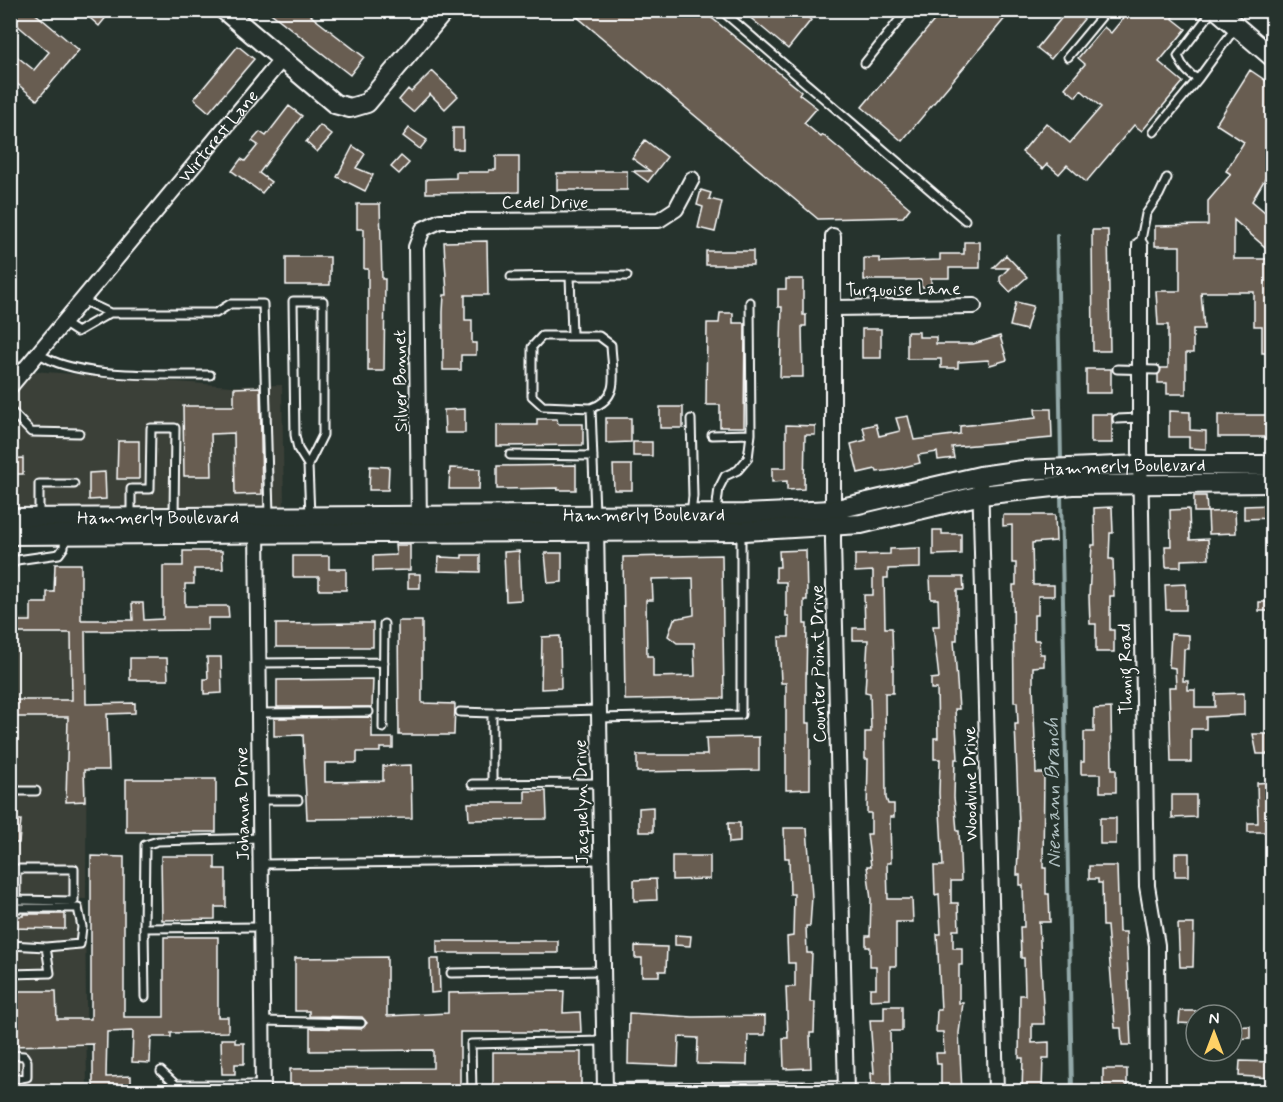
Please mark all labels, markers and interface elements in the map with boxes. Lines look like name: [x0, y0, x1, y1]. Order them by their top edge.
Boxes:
street label: Wirtcrest Lane: [173, 85, 264, 188]
street label: Cedel Drive: [502, 191, 588, 215]
street label: Turquoise Lane: [845, 277, 961, 303]
street label: Silver Bonnet: [388, 329, 414, 432]
street label: Hammerly Boulevard: [1043, 454, 1206, 482]
street label: Hammerly Boulevard: [563, 503, 725, 528]
street label: Hammerly Boulevard: [77, 506, 239, 531]
street label: Counter Point Drive: [806, 585, 832, 743]
street label: Thonig Road: [1113, 623, 1141, 715]
water label: Niemann Branch: [1039, 717, 1068, 868]
street label: Woodvine Drive: [958, 726, 984, 842]
street label: Jacquelyn Drive: [569, 739, 595, 865]
street label: Johanna Drive: [230, 747, 256, 861]
north arrow: [1184, 1003, 1244, 1063]
text: N: [1209, 1009, 1219, 1030]

